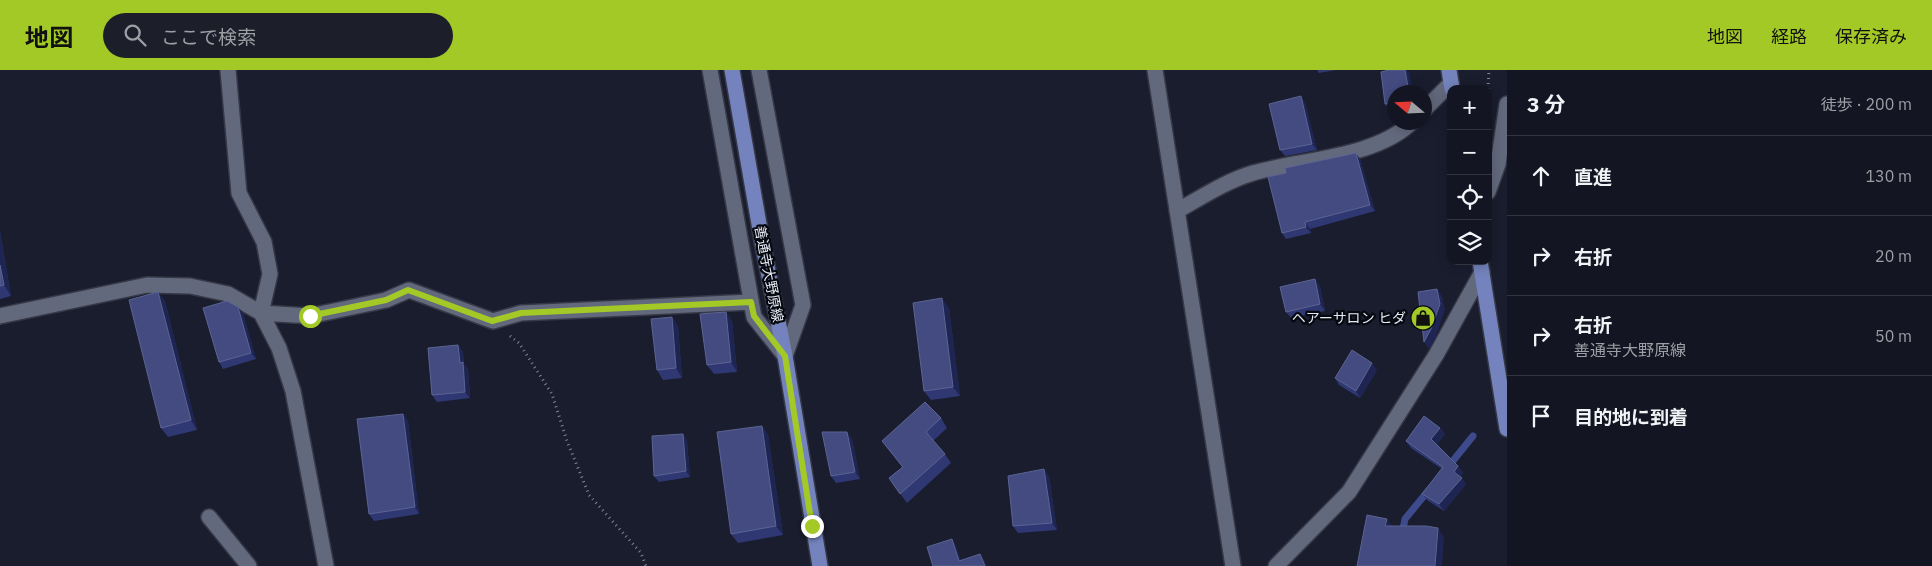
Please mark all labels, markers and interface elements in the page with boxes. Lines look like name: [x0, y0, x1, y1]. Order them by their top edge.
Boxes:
search box: [103, 13, 453, 58]
text: 地図: [25, 21, 73, 53]
icon: search: [121, 21, 149, 49]
text: ここで検索: [161, 25, 256, 49]
text: 地図: [1707, 25, 1743, 48]
text: 経路: [1771, 25, 1807, 48]
text: 保存済み: [1835, 25, 1907, 48]
north arrow: [1387, 85, 1432, 130]
map controls: [1447, 85, 1492, 265]
button: +: [1447, 85, 1492, 130]
text: 3 分: [1527, 90, 1566, 118]
text: 徒歩 · 200 m: [1821, 94, 1912, 114]
button: −: [1447, 130, 1492, 175]
icon: ahead: [1527, 162, 1555, 190]
text: 直進: [1574, 165, 1612, 189]
text: 130 m: [1865, 166, 1912, 186]
button: locate: [1447, 175, 1492, 220]
button: layers: [1447, 220, 1492, 265]
street label: 善通寺大野原線: [751, 224, 787, 324]
icon: right: [1527, 242, 1555, 270]
text: 右折: [1574, 245, 1612, 269]
text: 20 m: [1875, 246, 1912, 266]
route start: [299, 305, 322, 328]
shop icon: ヘアーサロン ヒダ: [1410, 305, 1436, 331]
place label: ヘアーサロン ヒダ: [1292, 309, 1406, 327]
text: 右折: [1574, 313, 1612, 337]
icon: right: [1527, 322, 1555, 350]
text: 50 m: [1875, 326, 1912, 346]
text: 善通寺大野原線: [1574, 340, 1686, 360]
icon: arrive: [1527, 402, 1555, 430]
text: 目的地に到着: [1574, 405, 1688, 429]
route end: [801, 515, 824, 538]

